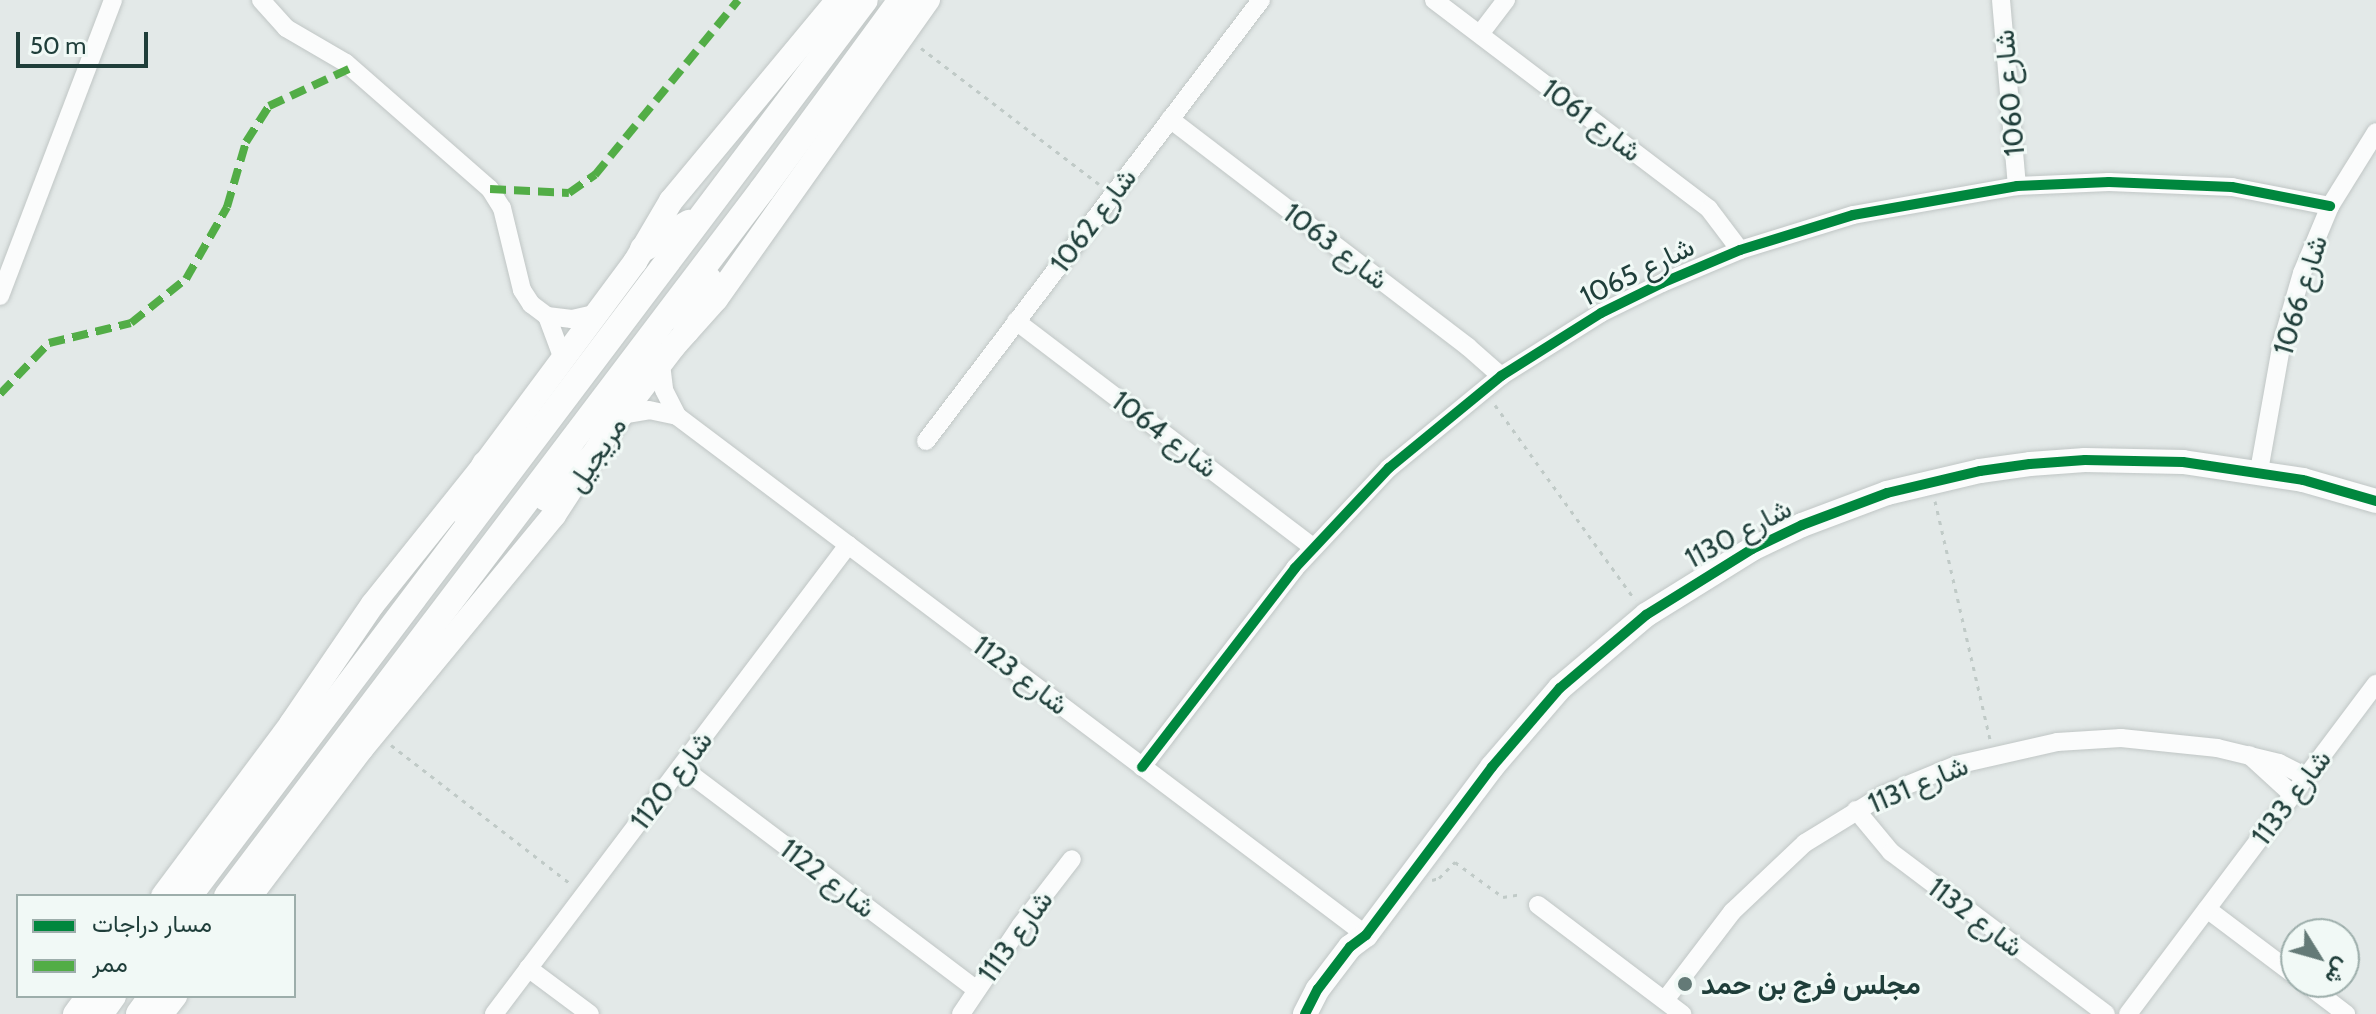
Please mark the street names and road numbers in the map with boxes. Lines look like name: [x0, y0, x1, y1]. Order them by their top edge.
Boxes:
street label: شارع 1060: [1987, 28, 2031, 158]
street label: شارع 1061: [1536, 72, 1648, 168]
street label: شارع 1062: [1043, 161, 1143, 279]
street label: شارع 1063: [1277, 196, 1395, 296]
street label: شارع 1065: [1575, 229, 1699, 313]
street label: شارع 1066: [2266, 231, 2334, 359]
street label: شارع 1064: [1106, 383, 1224, 485]
street label: مريجيل: [559, 410, 633, 498]
street label: شارع 1130: [1679, 491, 1797, 575]
street label: شارع 1123: [967, 628, 1075, 722]
street label: شارع 1120: [623, 724, 719, 836]
street label: شارع 1133: [2244, 742, 2338, 852]
street label: شارع 1131: [1863, 748, 1973, 820]
street label: شارع 1122: [774, 831, 882, 925]
street label: شارع 1132: [1922, 870, 2030, 964]
street label: شارع 1113: [971, 884, 1059, 988]

